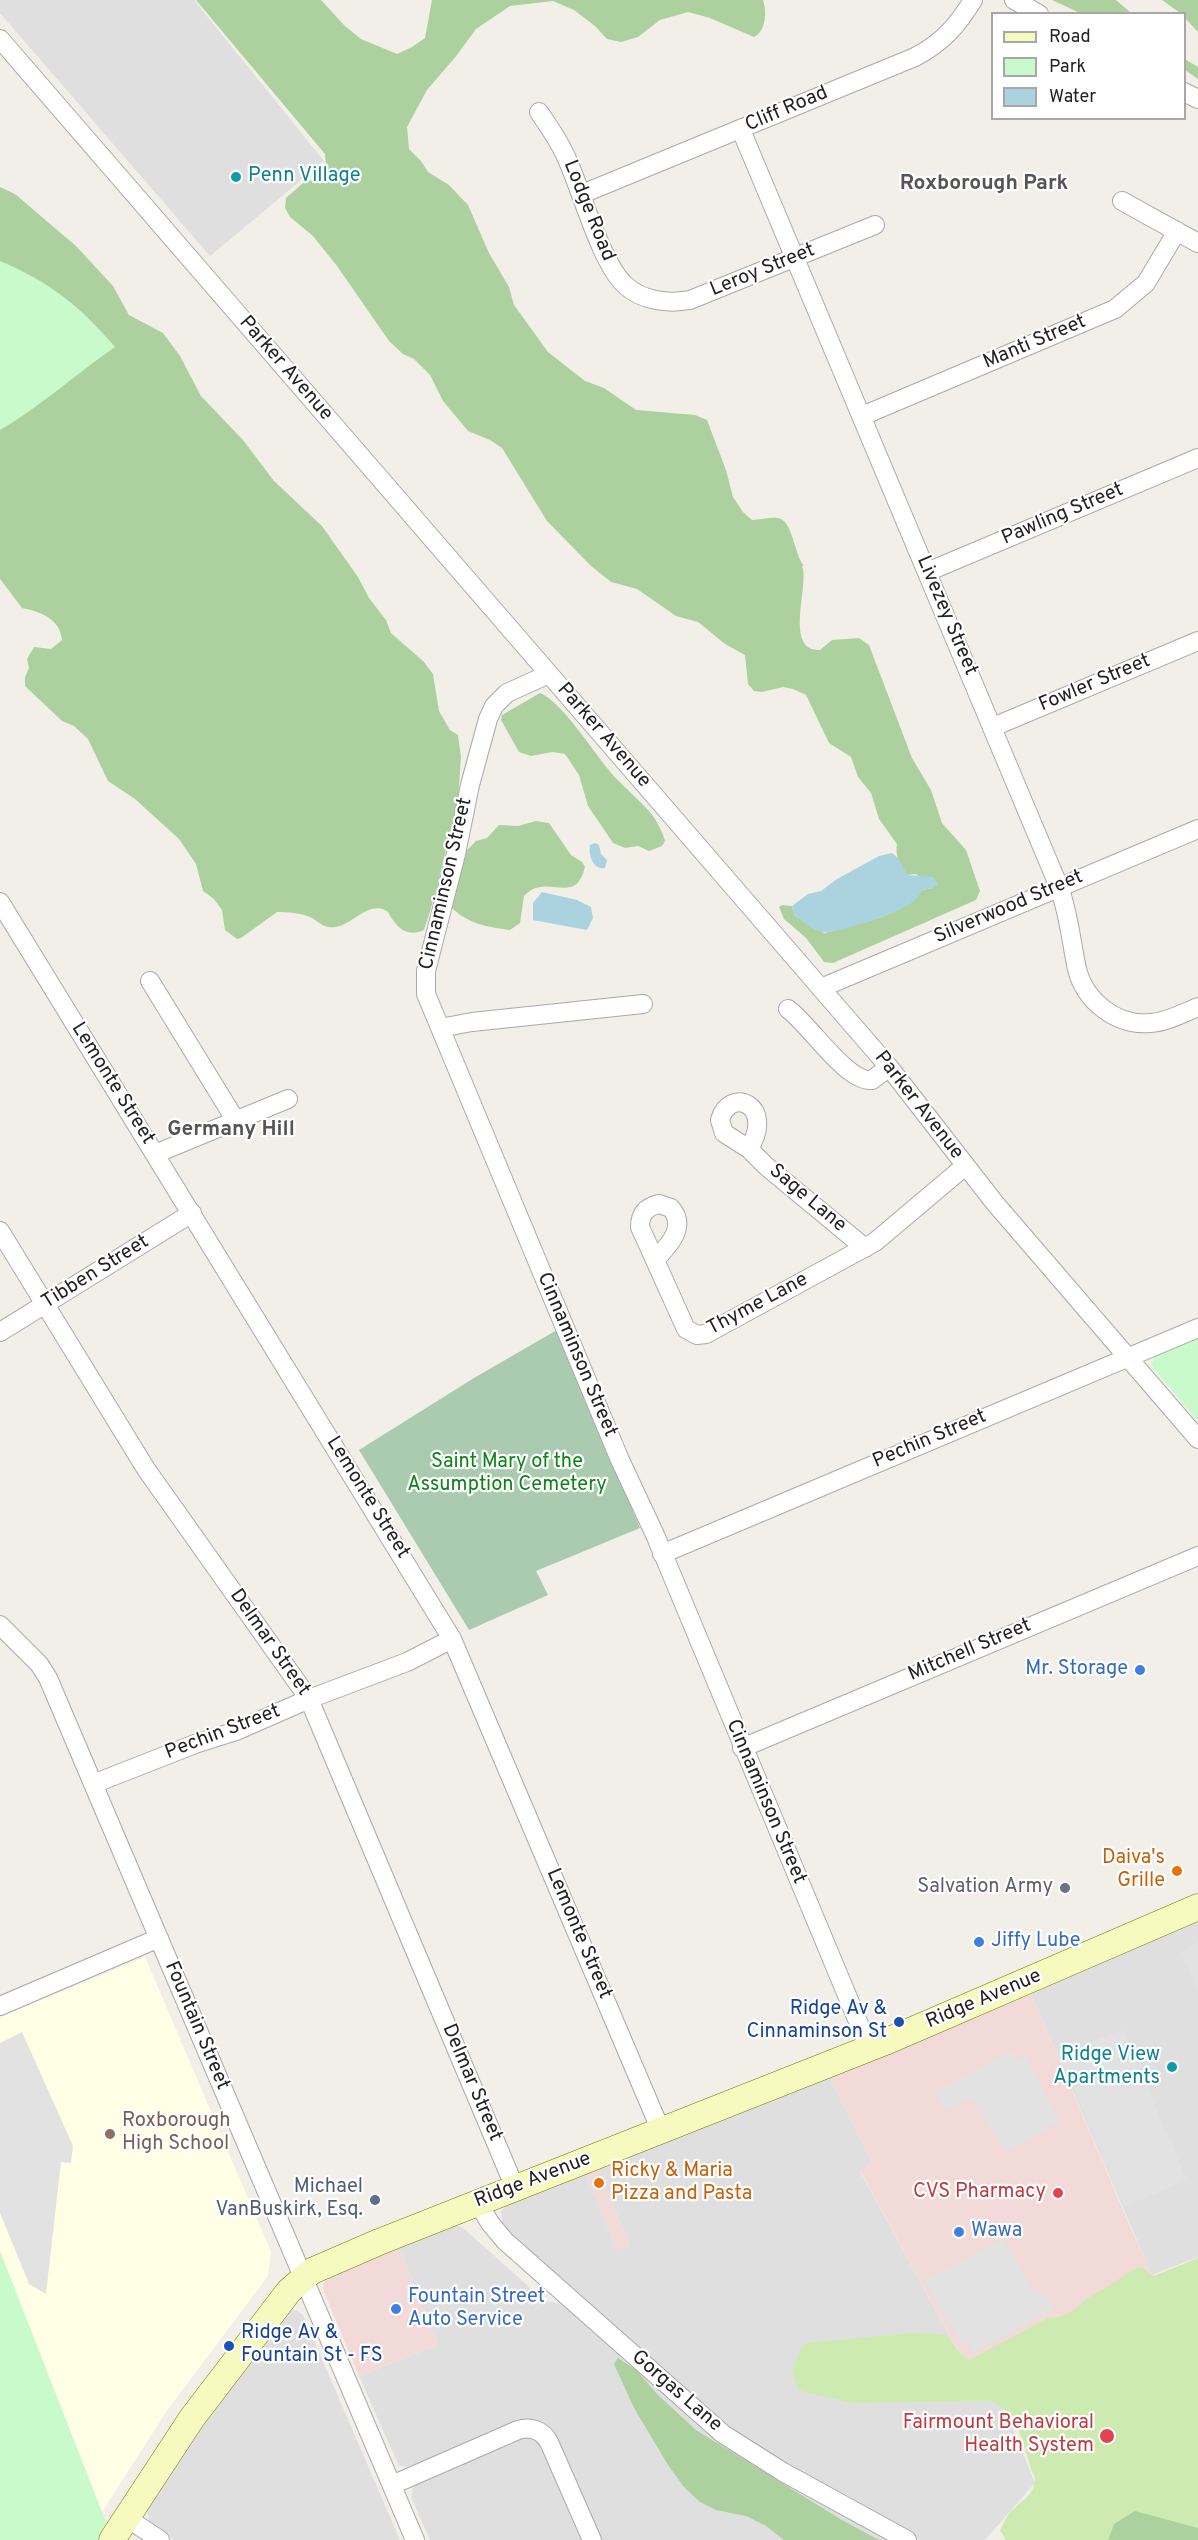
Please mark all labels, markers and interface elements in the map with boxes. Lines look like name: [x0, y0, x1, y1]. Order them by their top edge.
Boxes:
legend: [991, 12, 1186, 120]
text: Road: [1049, 26, 1091, 49]
text: Park: [1049, 56, 1086, 79]
street label: Cliff Road: [742, 82, 832, 138]
text: Water: [1049, 86, 1096, 109]
street label: Lodge Road: [557, 157, 619, 265]
place label: Penn Village: [248, 165, 360, 189]
marker: Penn Village: [229, 170, 243, 184]
district label: Roxborough Park: [900, 172, 1068, 198]
street label: Leroy Street: [707, 239, 819, 303]
street label: Manti Street: [980, 311, 1090, 375]
street label: Parker Avenue: [233, 312, 337, 426]
street label: Pawling Street: [999, 479, 1127, 551]
street label: Livezey Street: [910, 553, 982, 679]
street label: Fowler Street: [1036, 650, 1154, 718]
street label: Parker Avenue: [551, 679, 655, 793]
street label: Cinnaminson Street: [415, 795, 479, 973]
street label: Silverwood Street: [931, 866, 1087, 950]
street label: Lemonte Street: [65, 1019, 159, 1149]
street label: Parker Avenue: [868, 1047, 968, 1165]
district label: Germany Hill: [167, 1118, 295, 1144]
street label: Sage Lane: [763, 1160, 851, 1238]
street label: Tibben Street: [38, 1231, 154, 1315]
street label: Thyme Lane: [704, 1268, 812, 1342]
street label: Cinnaminson Street: [531, 1269, 621, 1441]
street label: Pechin Street: [870, 1405, 990, 1475]
street label: Lemonte Street: [320, 1433, 414, 1563]
park label: Saint Mary of the Assumption Cemetery: [407, 1451, 607, 1498]
street label: Delmar Street: [223, 1585, 315, 1701]
street label: Mitchell Street: [905, 1614, 1035, 1688]
place label: Mr. Storage: [1025, 1658, 1128, 1682]
marker: Mr. Storage: [1133, 1663, 1147, 1677]
street label: Pechin Street: [162, 1700, 284, 1766]
street label: Cinnaminson Street: [720, 1716, 810, 1888]
place label: Daiva's Grille: [1102, 1847, 1165, 1894]
marker: Daiva's Grille: [1170, 1864, 1184, 1878]
street label: Lemonte Street: [540, 1865, 616, 2003]
place label: Salvation Army: [917, 1876, 1053, 1900]
marker: Salvation Army: [1058, 1881, 1072, 1895]
place label: Jiffy Lube: [991, 1930, 1081, 1954]
marker: Jiffy Lube: [972, 1935, 986, 1949]
street label: Fountain Street: [158, 1958, 234, 2094]
street label: Ridge Avenue: [923, 1965, 1045, 2035]
place label: Ridge Av & Cinnaminson St: [747, 1998, 887, 2045]
marker: Ridge Av & Cinnaminson St: [892, 2015, 906, 2029]
street label: Delmar Street: [436, 2021, 506, 2145]
place label: Ridge View Apartments: [1053, 2044, 1160, 2091]
marker: Ridge View Apartments: [1165, 2060, 1179, 2074]
place label: Roxborough High School: [122, 2110, 231, 2157]
marker: Roxborough High School: [103, 2127, 117, 2141]
street label: Ridge Avenue: [471, 2148, 595, 2214]
place label: Ricky & Maria Pizza and Pasta: [611, 2160, 752, 2207]
place label: Michael VanBuskirk, Esq.: [215, 2176, 363, 2223]
marker: Ricky & Maria Pizza and Pasta: [592, 2176, 606, 2190]
place label: CVS Pharmacy: [913, 2181, 1046, 2205]
marker: CVS Pharmacy: [1051, 2186, 1065, 2200]
marker: Michael VanBuskirk, Esq.: [368, 2193, 382, 2207]
place label: Wawa: [971, 2220, 1022, 2244]
marker: Wawa: [952, 2225, 966, 2239]
place label: Fountain Street Auto Service: [408, 2286, 545, 2333]
marker: Fountain Street Auto Service: [389, 2302, 403, 2316]
place label: Ridge Av & Fountain St - FS: [241, 2322, 383, 2369]
marker: Ridge Av & Fountain St - FS: [222, 2339, 236, 2353]
street label: Gorgas Lane: [626, 2346, 726, 2438]
place label: Fairmount Behavioral Health System: [903, 2412, 1094, 2459]
marker: Fairmount Behavioral Health System: [1098, 2427, 1116, 2445]

